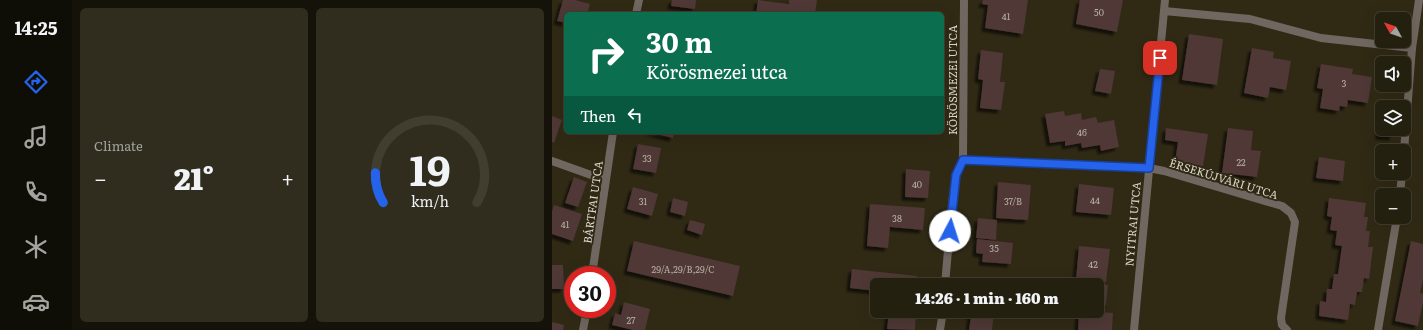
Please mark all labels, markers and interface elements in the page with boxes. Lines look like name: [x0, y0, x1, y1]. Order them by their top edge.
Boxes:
house number: 50: [1094, 5, 1104, 19]
house number: 41: [1002, 9, 1011, 23]
north arrow: [1375, 12, 1411, 48]
map controls: [1375, 12, 1411, 224]
text: 14:25: [15, 14, 57, 41]
text: 30 m: [646, 20, 712, 62]
street label: KÖRÖSMEZEI UTCA: [944, 25, 960, 135]
icon: right: [580, 28, 632, 80]
pin: [1143, 41, 1177, 75]
icon: arrive: [1149, 47, 1171, 69]
button: sound: [1375, 56, 1411, 92]
text: Körösmezei utca: [646, 58, 787, 85]
icon: directions: [22, 68, 50, 96]
house number: 3: [1342, 76, 1347, 90]
button: layers: [1375, 100, 1411, 136]
text: Then: [580, 104, 616, 127]
icon: left: [624, 104, 646, 126]
icon: music: [22, 123, 50, 151]
house number: 46: [1077, 125, 1087, 139]
text: Climate: [94, 136, 143, 155]
text: 19: [409, 137, 451, 199]
button: +: [1375, 144, 1411, 180]
house number: 33: [642, 151, 652, 165]
street label: ÉRSEKÚJVÁRI UTCA: [1168, 154, 1280, 202]
text: 21°: [174, 155, 214, 199]
house number: 22: [1236, 155, 1246, 169]
street label: BÁRTFAI UTCA: [578, 160, 606, 244]
text: −: [94, 161, 107, 194]
text: +: [281, 161, 294, 194]
house number: 40: [912, 177, 922, 191]
icon: phone: [22, 178, 50, 206]
street label: NYITRAI UTCA: [1120, 181, 1144, 267]
button: −: [1375, 188, 1411, 224]
text: km/h: [411, 190, 450, 211]
house number: 44: [1090, 193, 1100, 207]
house number: 31: [639, 194, 648, 208]
house number: 37/B: [1004, 194, 1022, 208]
position arrow: [929, 210, 971, 252]
house number: 38: [892, 211, 902, 225]
house number: 41: [561, 217, 570, 231]
icon: climate: [22, 233, 50, 261]
house number: 35: [989, 241, 999, 255]
house number: 42: [1088, 257, 1098, 271]
house number: 29/A,29/B,29/C: [652, 262, 714, 276]
speed limit sign: 30: [564, 266, 616, 318]
text: 14:26 · 1 min · 160 m: [915, 286, 1059, 309]
icon: car: [22, 288, 50, 316]
house number: 27: [626, 313, 636, 327]

